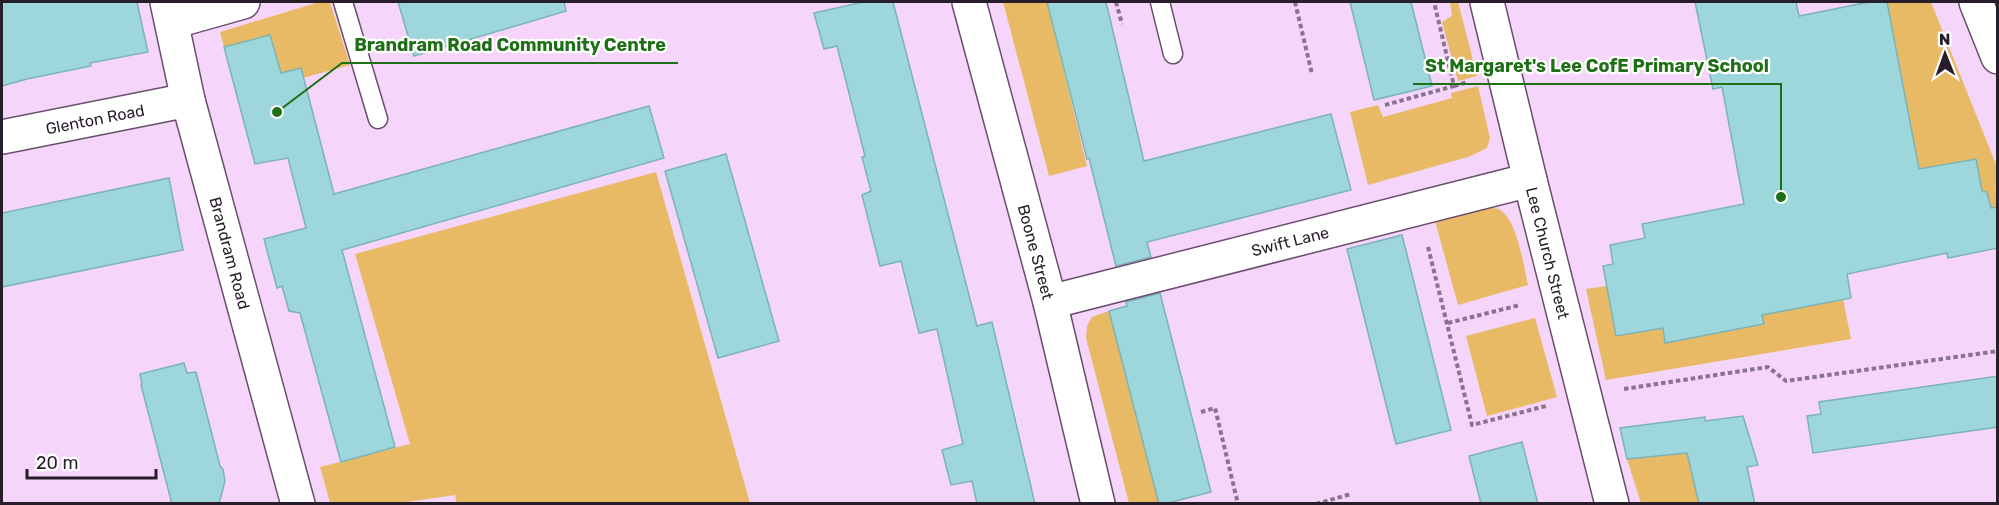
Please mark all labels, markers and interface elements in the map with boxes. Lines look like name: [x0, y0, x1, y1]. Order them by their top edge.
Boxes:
north arrow: [1915, 24, 1975, 84]
callout: Brandram Road Community Centre: [342, 27, 678, 63]
text: N: [1939, 30, 1951, 49]
text: Brandram Road Community Centre: [354, 34, 666, 56]
callout: St Margaret's Lee CofE Primary School: [1413, 48, 1781, 84]
text: St Margaret's Lee CofE Primary School: [1425, 55, 1769, 77]
street label: Glenton Road: [44, 101, 146, 138]
street label: Lee Church Street: [1522, 185, 1573, 321]
street label: Brandram Road: [205, 195, 254, 311]
street label: Boone Street: [1014, 202, 1057, 302]
street label: Swift Lane: [1249, 223, 1331, 260]
scale bar: [27, 442, 156, 480]
text: 20 m: [36, 452, 78, 474]

